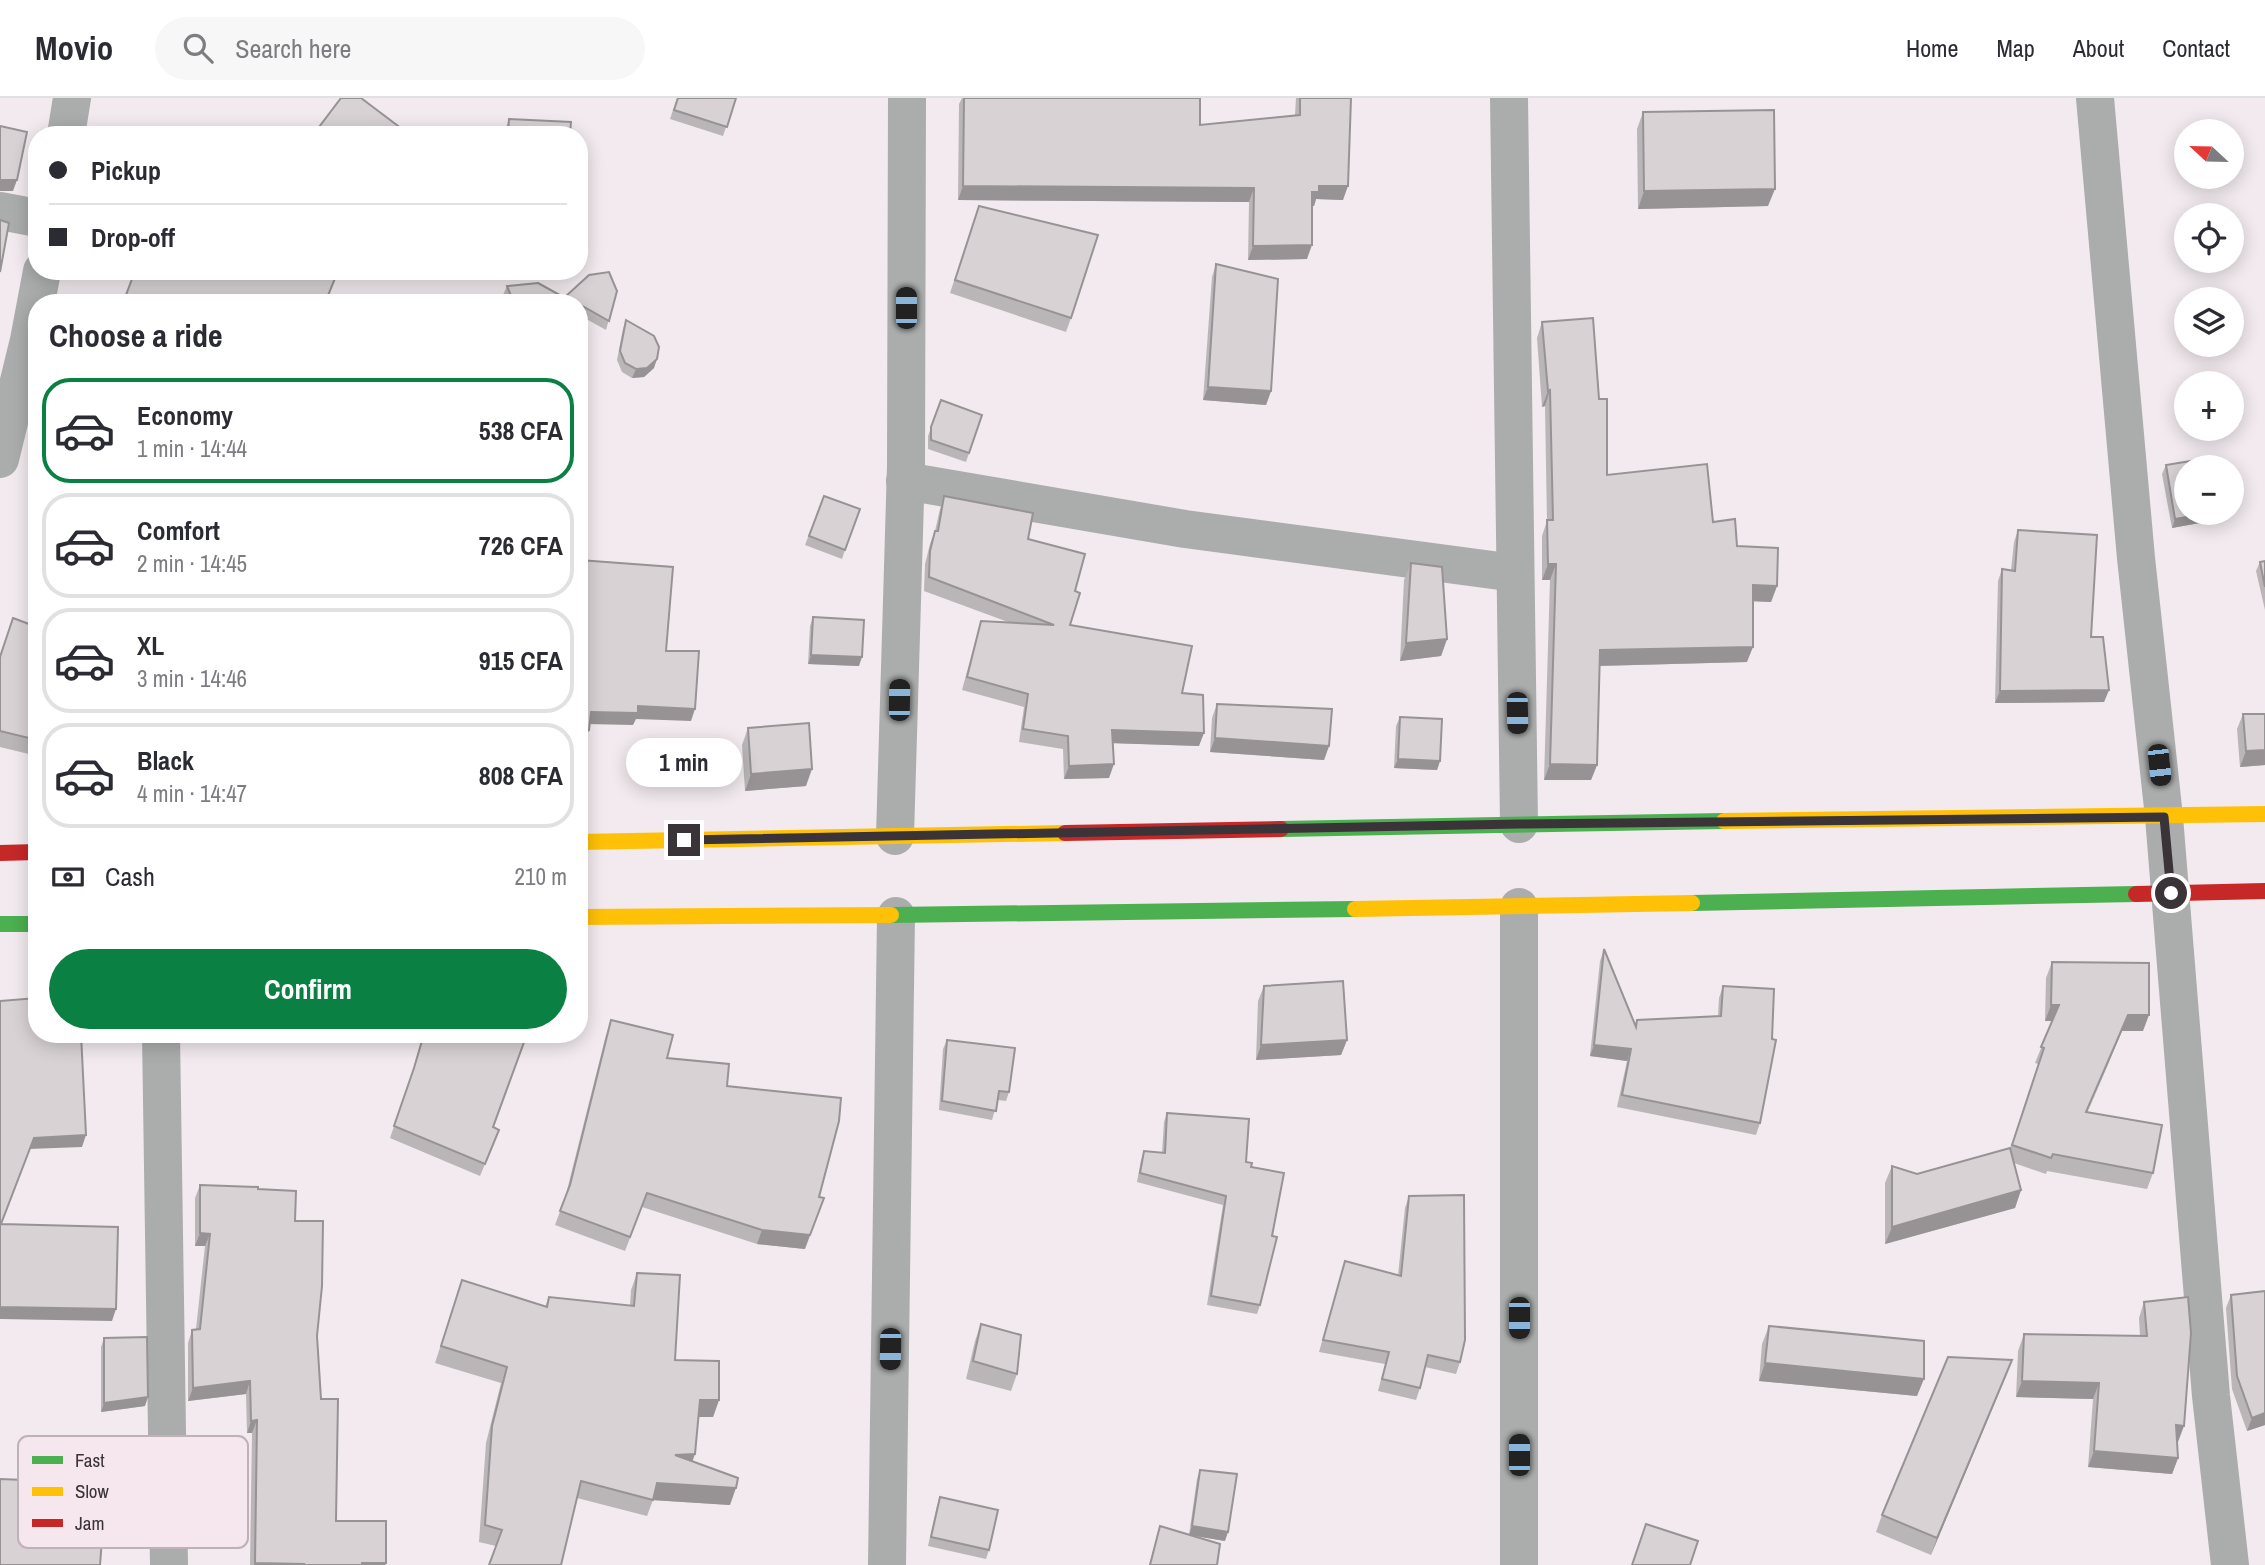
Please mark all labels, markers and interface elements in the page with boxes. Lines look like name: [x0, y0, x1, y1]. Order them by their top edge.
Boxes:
search box: [155, 17, 645, 80]
text: Movio: [35, 26, 113, 70]
icon: search: [179, 29, 217, 67]
text: Search here: [235, 31, 351, 66]
text: Home: [1906, 32, 1958, 64]
text: Map: [1996, 32, 2035, 64]
text: About: [2073, 32, 2124, 64]
text: Contact: [2162, 32, 2230, 64]
north arrow: [2174, 119, 2244, 189]
map controls: [2174, 119, 2244, 525]
text: Pickup: [91, 153, 161, 188]
button: locate: [2174, 203, 2244, 273]
text: Drop-off: [91, 220, 175, 255]
car: [896, 287, 917, 329]
button: layers: [2174, 287, 2244, 357]
text: Choose a ride: [49, 314, 223, 357]
button: +: [2174, 371, 2244, 441]
text: Economy: [137, 398, 233, 433]
icon: car: [53, 399, 116, 462]
text: 538 CFA: [479, 413, 563, 448]
text: 1 min · 14:44: [137, 433, 247, 464]
button: −: [2174, 455, 2244, 525]
text: Comfort: [137, 513, 220, 548]
icon: car: [53, 514, 116, 577]
text: 726 CFA: [479, 528, 563, 563]
text: 2 min · 14:45: [137, 548, 247, 579]
text: XL: [137, 628, 164, 663]
icon: car: [53, 629, 116, 692]
text: 915 CFA: [479, 643, 563, 678]
text: 3 min · 14:46: [137, 663, 247, 694]
car: [889, 679, 910, 721]
car: [1507, 692, 1528, 734]
callout: 1 min: [626, 738, 742, 788]
text: Black: [137, 743, 194, 778]
car: [2147, 743, 2172, 787]
icon: car: [53, 744, 116, 807]
text: 1 min: [659, 747, 709, 778]
text: 808 CFA: [479, 758, 563, 793]
text: 4 min · 14:47: [137, 778, 247, 809]
route end: [668, 824, 700, 856]
icon: cash: [49, 858, 87, 896]
text: Cash: [105, 859, 155, 894]
text: 210 m: [515, 861, 567, 892]
route start: [2155, 877, 2187, 909]
button: Confirm: [49, 949, 567, 1029]
car: [1509, 1297, 1530, 1339]
car: [880, 1328, 901, 1370]
car: [1509, 1434, 1530, 1476]
legend: [18, 1436, 248, 1548]
text: Fast: [75, 1447, 105, 1473]
text: Slow: [75, 1478, 110, 1504]
text: Jam: [75, 1510, 104, 1536]

